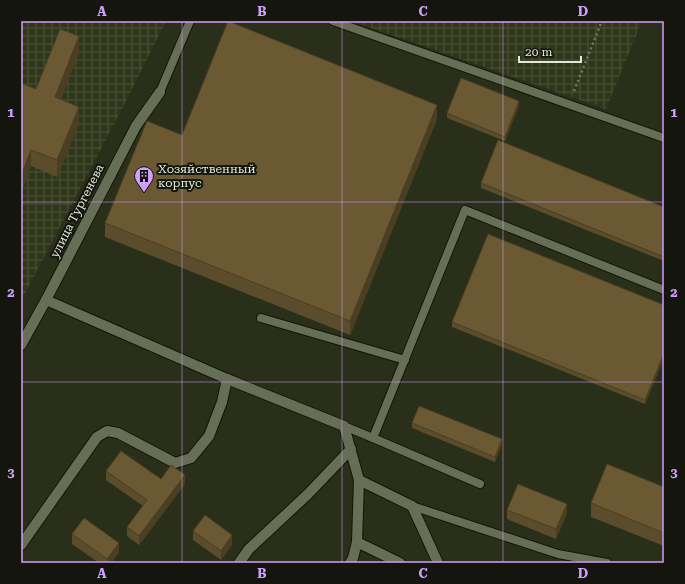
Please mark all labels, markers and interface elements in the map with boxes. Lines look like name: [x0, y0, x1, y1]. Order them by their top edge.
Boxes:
text: A: [97, 4, 107, 19]
text: B: [257, 4, 267, 19]
text: C: [418, 4, 428, 19]
text: D: [578, 4, 588, 19]
scale bar: [519, 38, 581, 64]
text: 20 m: [525, 45, 552, 59]
text: 1: [7, 105, 15, 120]
text: 1: [670, 105, 678, 120]
street label: улица Тургенева: [47, 162, 107, 260]
place label: Хозяйственный корпус: [158, 162, 256, 190]
building icon: Хозяйственный корпус: [133, 165, 155, 193]
text: 2: [7, 285, 15, 300]
text: 2: [670, 285, 678, 300]
text: 3: [7, 465, 15, 480]
text: 3: [670, 465, 678, 480]
text: A: [97, 566, 107, 581]
text: B: [257, 566, 267, 581]
text: C: [418, 566, 428, 581]
text: D: [578, 566, 588, 581]

